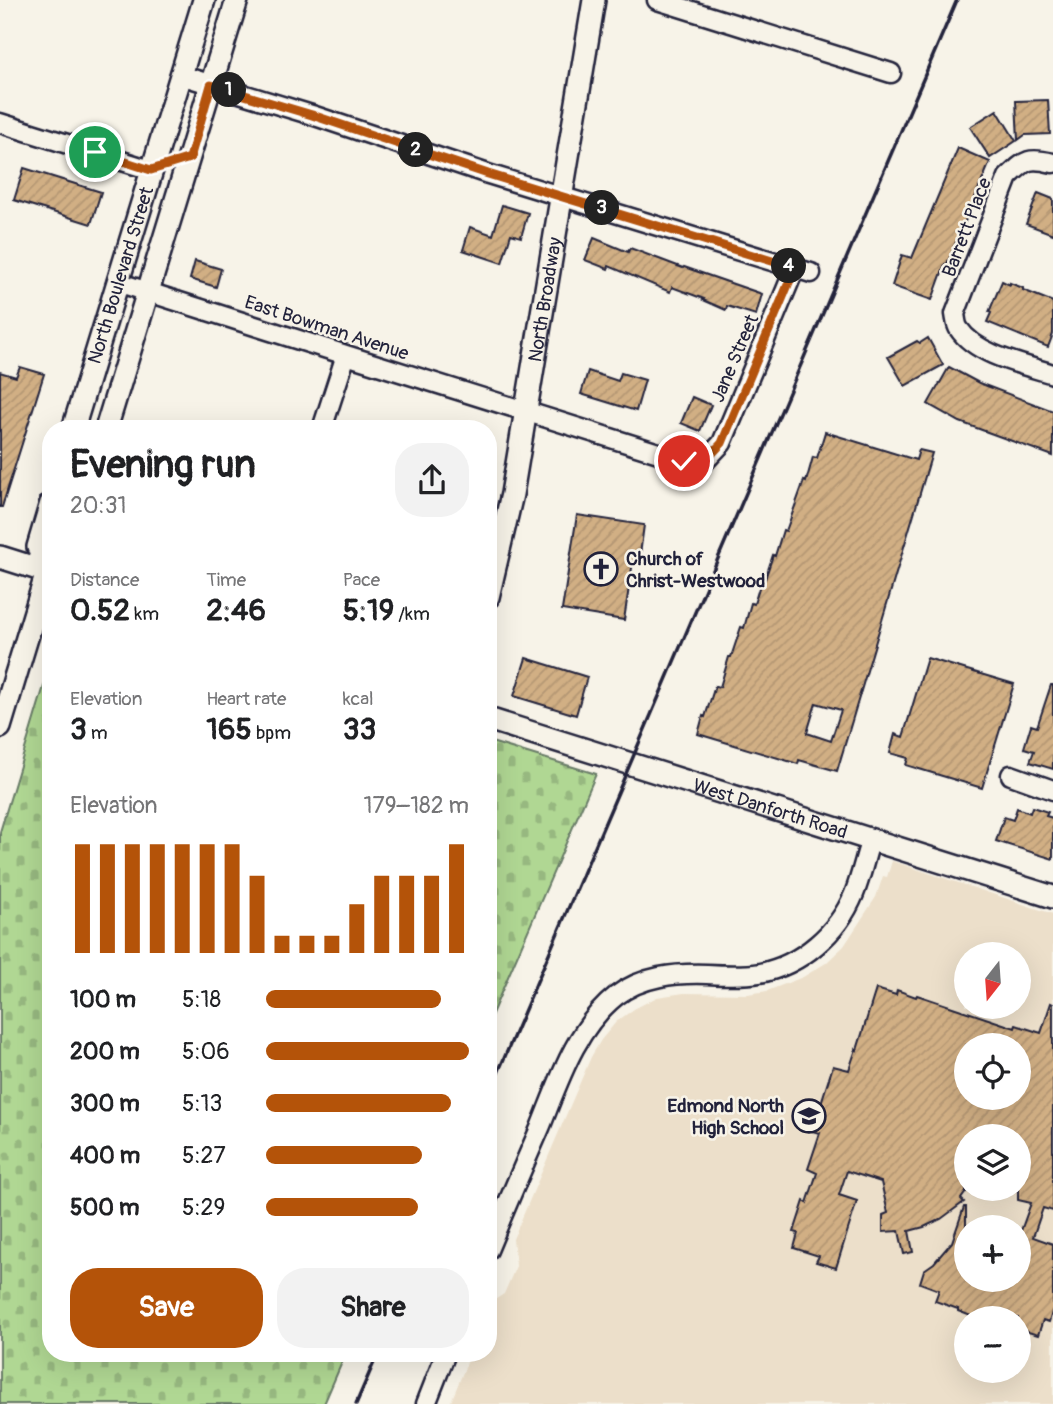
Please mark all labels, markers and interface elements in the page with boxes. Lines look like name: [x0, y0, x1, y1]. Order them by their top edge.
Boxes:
pin: 1: [212, 72, 246, 108]
text: 1: [225, 77, 232, 101]
pin: [65, 122, 125, 182]
pin: 2: [398, 132, 434, 168]
icon: arrive: [76, 133, 114, 171]
text: 2: [410, 137, 421, 161]
street label: Barrett Place: [937, 174, 997, 280]
street label: North Boulevard Street: [83, 184, 159, 367]
pin: 3: [584, 190, 620, 226]
text: 3: [596, 195, 607, 219]
street label: North Broadway: [523, 236, 567, 364]
pin: 4: [772, 248, 806, 284]
text: 4: [783, 253, 794, 277]
street label: East Bowman Avenue: [242, 290, 412, 366]
street label: Jane Street: [706, 311, 764, 406]
pin: [654, 431, 714, 491]
text: Evening run: [70, 441, 256, 489]
icon: check: [665, 442, 703, 480]
button: share: [395, 443, 469, 517]
text: 20:31: [70, 491, 127, 520]
place label: Church of Christ-Westwood: [626, 547, 765, 593]
church icon: Church of Christ-Westwood: [582, 550, 620, 588]
text: Distance: [70, 568, 139, 592]
text: Time: [206, 568, 246, 592]
text: Pace: [343, 568, 380, 592]
text: 0.52: [70, 592, 130, 629]
text: 2:46: [206, 592, 266, 629]
text: 5:19: [343, 592, 394, 629]
text: km: [130, 602, 159, 626]
text: /km: [394, 602, 430, 626]
text: Elevation: [70, 687, 142, 711]
text: Heart rate: [206, 687, 286, 711]
text: kcal: [343, 687, 374, 711]
text: 3: [70, 711, 87, 748]
text: 165: [206, 711, 252, 748]
text: 33: [343, 711, 376, 748]
text: m: [87, 721, 108, 745]
text: bpm: [252, 721, 291, 745]
street label: West Danforth Road: [690, 773, 850, 844]
text: Elevation: [70, 791, 158, 820]
text: 179–182 m: [364, 791, 469, 820]
north arrow: [954, 942, 1031, 1018]
map controls: [954, 942, 1031, 1383]
text: 100 m: [70, 985, 136, 1014]
text: 5:18: [182, 985, 221, 1014]
button: locate: [954, 1033, 1031, 1110]
text: 200 m: [70, 1037, 140, 1066]
text: 5:06: [182, 1037, 230, 1066]
text: 300 m: [70, 1089, 140, 1118]
text: 5:13: [182, 1089, 222, 1118]
place label: Edmond North High School: [667, 1094, 784, 1140]
school or university icon: Edmond North High School: [790, 1097, 828, 1135]
button: layers: [954, 1124, 1031, 1201]
text: 400 m: [70, 1141, 140, 1170]
text: 5:27: [182, 1141, 226, 1170]
text: 500 m: [70, 1193, 139, 1222]
text: 5:29: [182, 1193, 225, 1222]
button: +: [954, 1215, 1031, 1292]
button: Save: [70, 1268, 263, 1348]
button: Share: [277, 1268, 469, 1348]
button: −: [954, 1306, 1031, 1383]

